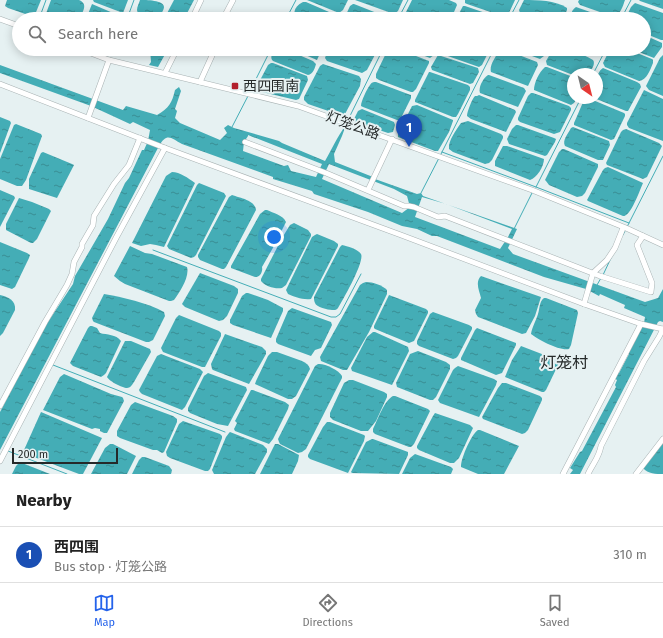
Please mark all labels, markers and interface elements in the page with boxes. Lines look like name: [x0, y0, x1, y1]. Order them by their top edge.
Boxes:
search box: [12, 12, 651, 56]
icon: search: [26, 23, 48, 45]
text: Search here: [58, 25, 138, 43]
north arrow: [567, 68, 603, 104]
place label: 西四围南: [243, 78, 299, 95]
marker: 西四围南: [230, 81, 240, 91]
street label: 灯笼公路: [324, 108, 382, 143]
pin: 1: [396, 114, 422, 147]
your location: [264, 227, 284, 247]
district label: 灯笼村: [540, 353, 588, 372]
scale bar: [12, 446, 118, 465]
text: 200 m: [18, 448, 48, 461]
text: Nearby: [16, 490, 71, 511]
text: 西四围: [54, 538, 99, 556]
text: 1: [26, 547, 32, 562]
text: 310 m: [613, 547, 647, 562]
text: Bus stop · 灯笼公路: [54, 559, 167, 574]
tab: Map: [93, 592, 115, 629]
tab: Directions: [302, 592, 353, 629]
tab: Saved: [540, 592, 570, 629]

